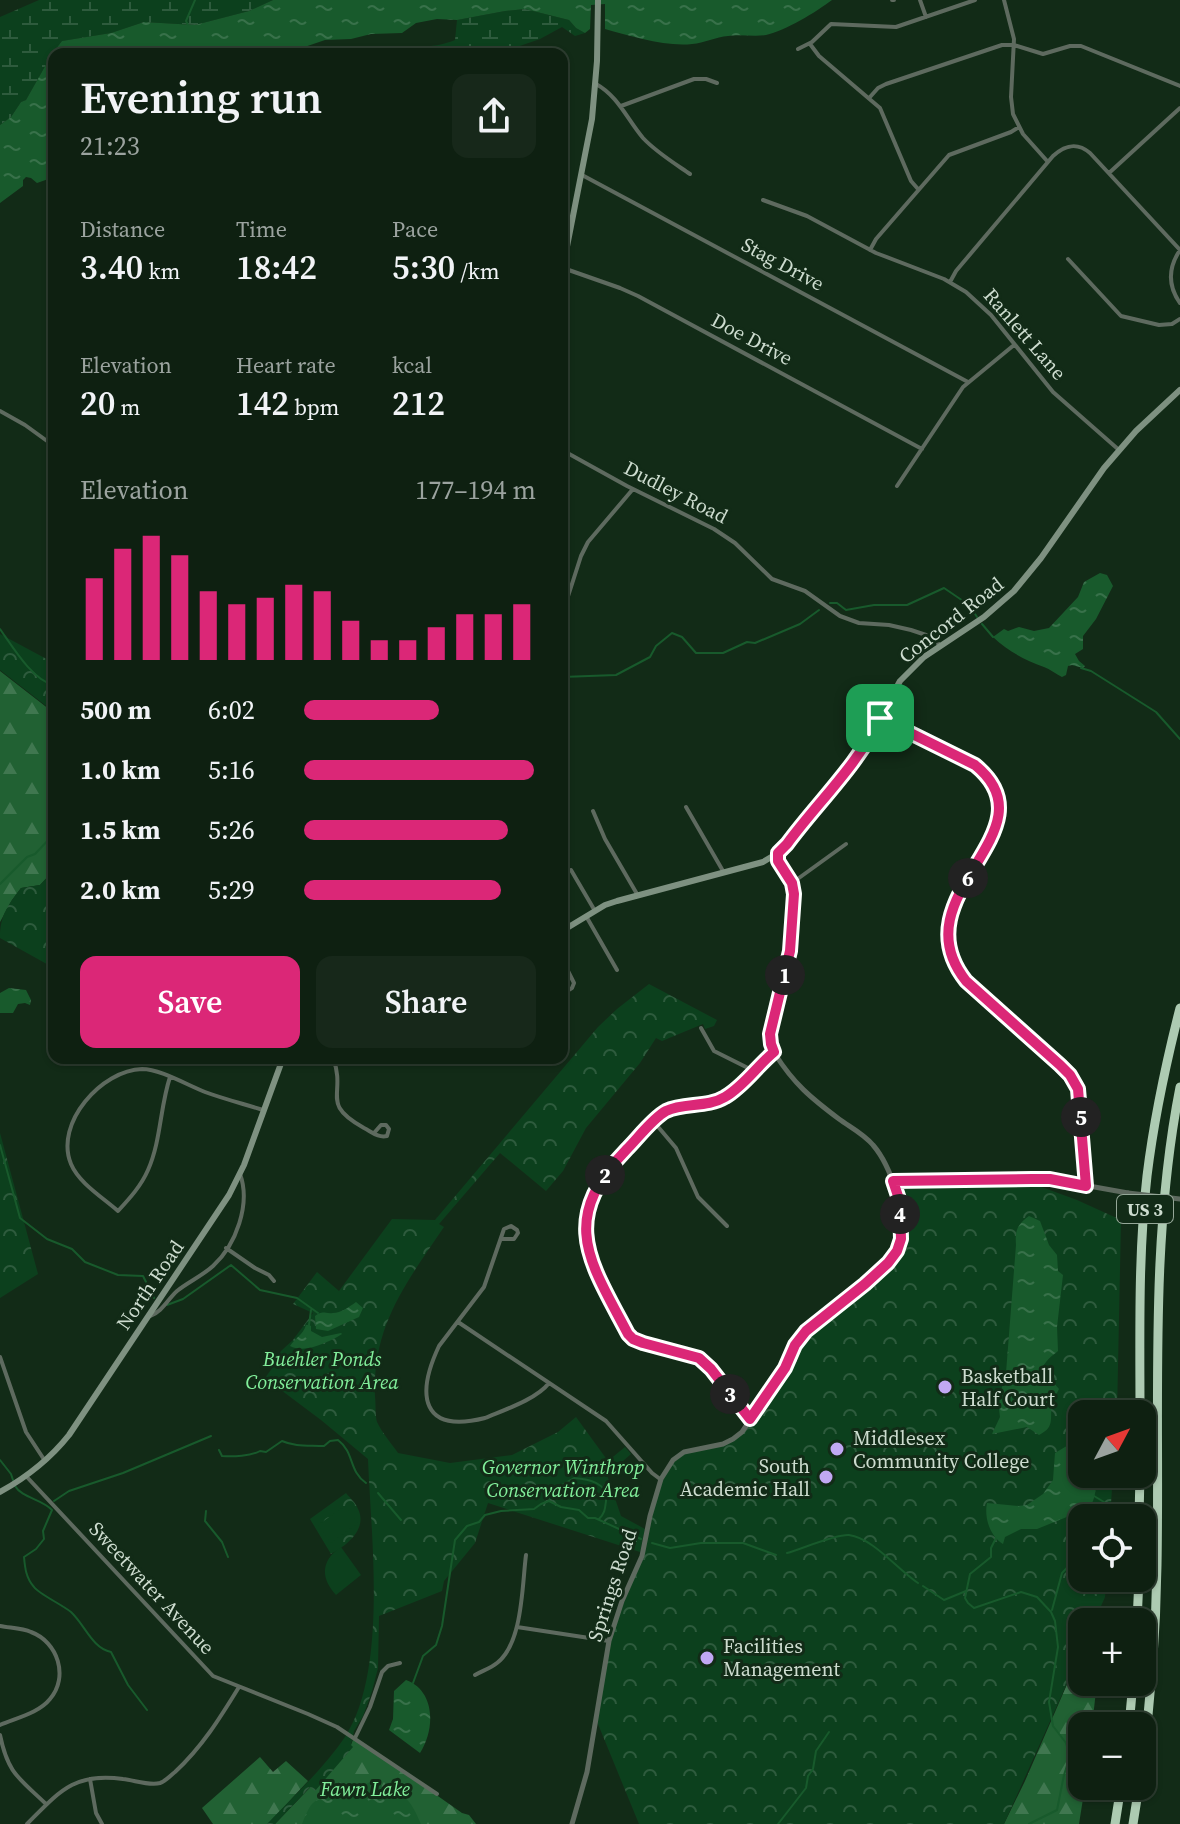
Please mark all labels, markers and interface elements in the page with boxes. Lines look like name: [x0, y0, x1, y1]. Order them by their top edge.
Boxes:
text: Evening run: [80, 67, 322, 128]
button: share: [452, 74, 536, 158]
text: 21:23: [80, 128, 140, 164]
text: Distance: [80, 214, 165, 244]
text: Time: [236, 214, 287, 244]
text: Pace: [392, 214, 438, 244]
street label: Stag Drive: [737, 231, 829, 297]
text: 3.40: [80, 244, 143, 290]
text: 18:42: [236, 244, 317, 290]
text: 5:30: [392, 244, 455, 290]
text: km: [143, 256, 180, 286]
text: /km: [455, 256, 500, 286]
street label: Ranlett Lane: [977, 282, 1073, 386]
street label: Doe Drive: [706, 306, 798, 372]
text: Elevation: [80, 350, 172, 380]
text: Heart rate: [236, 350, 336, 380]
text: kcal: [392, 350, 432, 380]
text: 20: [80, 380, 115, 426]
text: 142: [236, 380, 289, 426]
text: 212: [392, 380, 445, 426]
text: m: [115, 392, 140, 422]
text: bpm: [289, 392, 339, 422]
street label: Dudley Road: [619, 454, 733, 530]
text: Elevation: [80, 472, 189, 508]
text: 177–194 m: [415, 472, 536, 508]
street label: Concord Road: [893, 570, 1010, 670]
pin: [846, 684, 914, 752]
text: 500 m: [80, 692, 151, 728]
text: 6:02: [208, 692, 255, 728]
icon: arrive: [858, 696, 902, 740]
text: 1.0 km: [80, 752, 161, 788]
text: 5:16: [208, 752, 255, 788]
text: 1.5 km: [80, 812, 161, 848]
text: 5:26: [208, 812, 255, 848]
pin: 6: [948, 858, 988, 898]
text: 6: [962, 863, 974, 893]
text: 2.0 km: [80, 872, 161, 908]
text: 5:29: [208, 872, 255, 908]
pin: 1: [765, 955, 805, 995]
button: Save: [80, 956, 300, 1048]
button: Share: [316, 956, 536, 1048]
text: 1: [779, 960, 791, 990]
pin: 5: [1061, 1097, 1101, 1137]
text: 5: [1075, 1102, 1087, 1132]
pin: 2: [585, 1155, 625, 1195]
text: 2: [599, 1160, 611, 1190]
pin: 4: [880, 1194, 920, 1234]
road number: US 3: [1117, 1195, 1173, 1223]
text: 4: [894, 1199, 906, 1229]
street label: North Road: [110, 1234, 191, 1335]
park label: Buehler Ponds Conservation Area: [245, 1345, 399, 1396]
place label: Basketball Half Court: [961, 1362, 1055, 1413]
pin: 3: [710, 1374, 750, 1414]
marker: Basketball Half Court: [936, 1378, 954, 1396]
text: 3: [724, 1379, 736, 1409]
north arrow: [1068, 1400, 1156, 1488]
map controls: [1068, 1400, 1156, 1800]
place label: Middlesex Community College: [853, 1424, 1030, 1475]
marker: Middlesex Community College: [828, 1440, 846, 1458]
place label: South Academic Hall: [680, 1452, 810, 1503]
park label: Governor Winthrop Conservation Area: [482, 1453, 644, 1504]
marker: South Academic Hall: [817, 1468, 835, 1486]
button: locate: [1068, 1504, 1156, 1592]
street label: Sweetwater Avenue: [83, 1515, 221, 1661]
street label: Springs Road: [581, 1524, 644, 1645]
button: +: [1068, 1608, 1156, 1696]
place label: Facilities Management: [723, 1632, 840, 1683]
marker: Facilities Management: [698, 1649, 716, 1667]
button: −: [1068, 1712, 1156, 1800]
park label: Fawn Lake: [319, 1775, 410, 1803]

